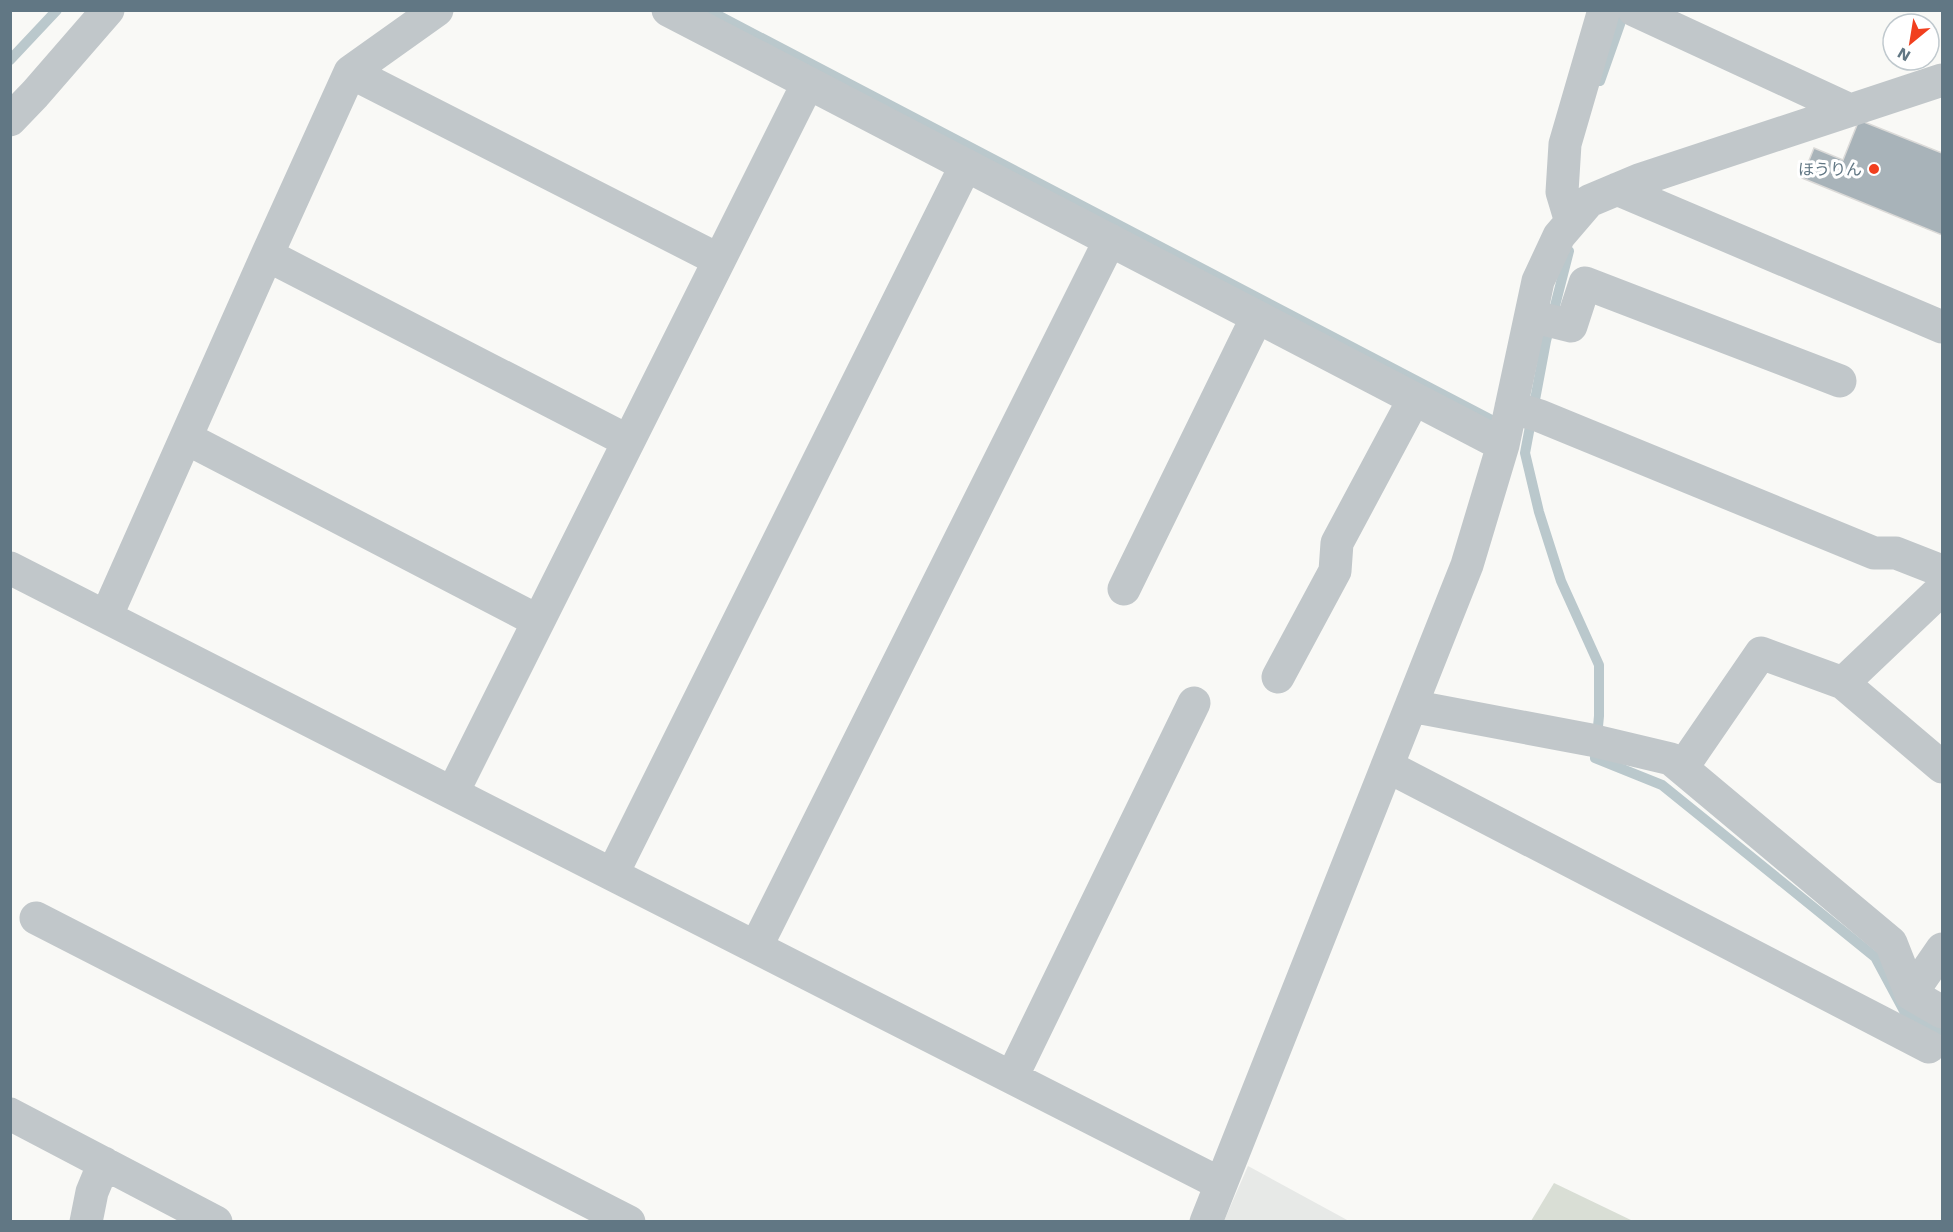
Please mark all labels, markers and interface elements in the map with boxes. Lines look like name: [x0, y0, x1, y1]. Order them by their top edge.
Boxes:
north arrow: [1881, 12, 1941, 72]
text: N: [1894, 43, 1914, 66]
place label: ほうりん: [1798, 160, 1862, 179]
marker: ほうりん: [1867, 162, 1881, 176]

